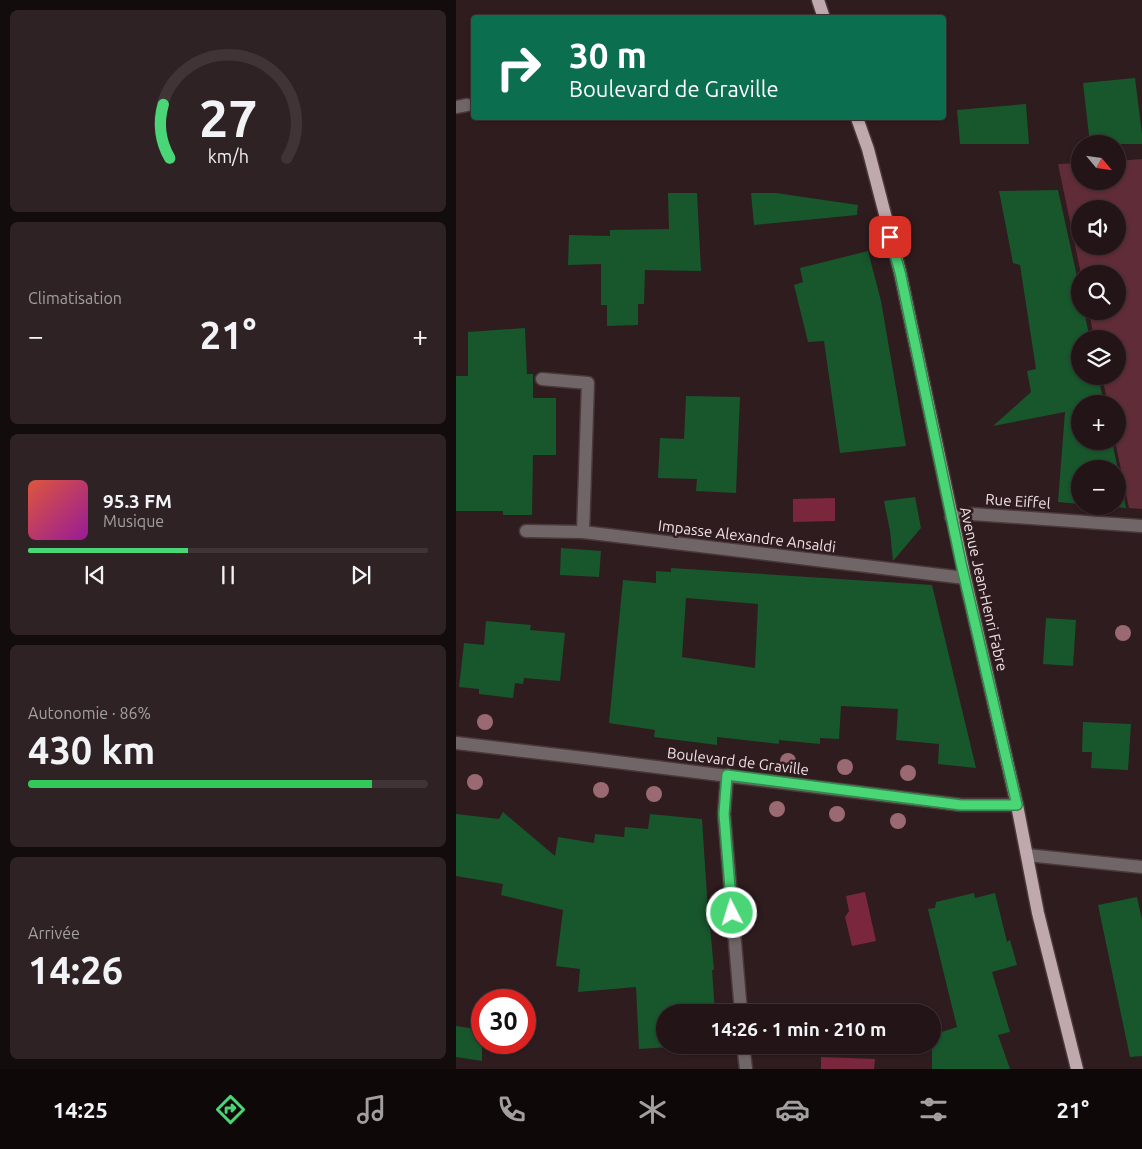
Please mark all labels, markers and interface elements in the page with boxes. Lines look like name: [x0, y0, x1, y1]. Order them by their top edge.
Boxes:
icon: right: [486, 35, 551, 100]
text: 30 m: [569, 35, 647, 75]
text: Boulevard de Graville: [569, 76, 779, 101]
text: 27: [199, 89, 257, 147]
north arrow: [1071, 135, 1126, 190]
map controls: [1071, 135, 1126, 515]
text: km/h: [207, 146, 249, 166]
button: sound: [1071, 200, 1126, 255]
pin: [869, 216, 911, 258]
icon: arrive: [876, 223, 904, 251]
button: search: [1071, 265, 1126, 320]
text: Climatisation: [28, 289, 122, 307]
text: 21°: [200, 314, 256, 356]
text: −: [28, 320, 44, 351]
text: +: [412, 320, 428, 351]
button: layers: [1071, 330, 1126, 385]
button: +: [1071, 395, 1126, 450]
button: −: [1071, 460, 1126, 515]
text: 95.3 FM: [103, 490, 172, 512]
street label: Rue Eiffel: [985, 490, 1051, 512]
street label: Avenue Jean-Henri Fabre: [957, 505, 1011, 673]
text: Musique: [103, 512, 164, 530]
street label: Impasse Alexandre Ansaldi: [657, 517, 837, 555]
icon: previous: [81, 561, 109, 589]
icon: pause: [214, 561, 242, 589]
icon: next: [347, 561, 375, 589]
text: Autonomie · 86%: [28, 704, 151, 722]
text: 430 km: [28, 729, 155, 771]
street label: Boulevard de Graville: [666, 744, 810, 778]
position arrow: [705, 886, 757, 938]
text: Arrivée: [28, 924, 80, 942]
text: 14:26: [28, 949, 123, 991]
speed limit sign: 30: [471, 989, 536, 1054]
text: 14:26 · 1 min · 210 m: [711, 1018, 886, 1040]
icon: directions: [213, 1092, 248, 1127]
icon: music: [354, 1092, 389, 1127]
icon: phone: [494, 1092, 529, 1127]
icon: climate: [635, 1092, 670, 1127]
icon: car: [775, 1092, 810, 1127]
icon: filters: [916, 1092, 951, 1127]
text: 14:25: [53, 1097, 108, 1122]
text: 21°: [1057, 1097, 1089, 1122]

